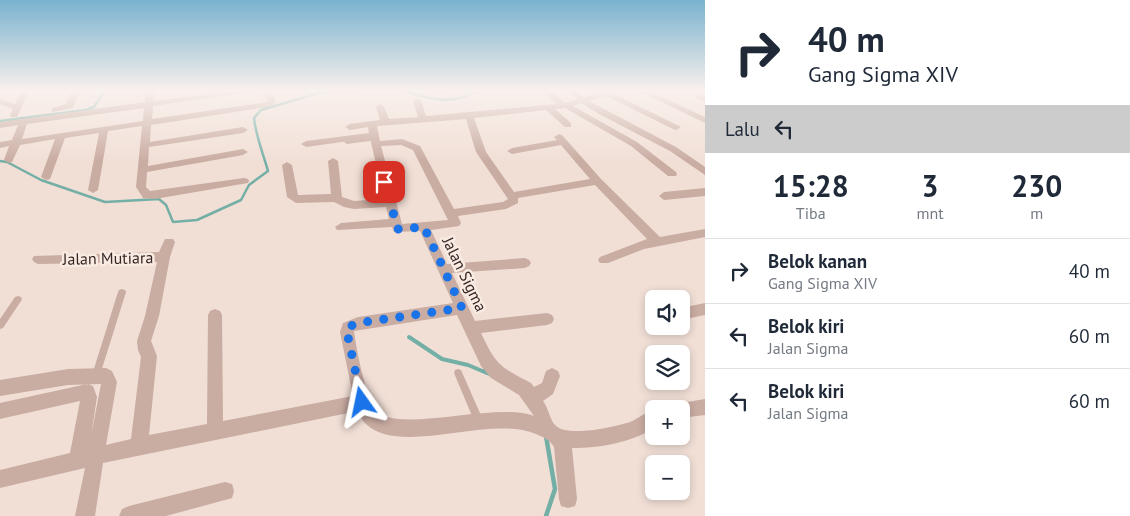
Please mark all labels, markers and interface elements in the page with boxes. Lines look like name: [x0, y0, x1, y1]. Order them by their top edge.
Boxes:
text: 40 m: [808, 16, 885, 62]
icon: right: [725, 20, 790, 85]
text: Gang Sigma XIV: [808, 60, 958, 88]
icon: left: [770, 115, 798, 143]
text: Lalu: [725, 117, 760, 141]
pin: [363, 161, 405, 203]
text: 15:28: [773, 166, 849, 205]
text: 3: [922, 166, 939, 205]
text: 230: [1011, 166, 1062, 205]
icon: arrive: [370, 168, 398, 196]
text: Tiba: [796, 203, 826, 223]
text: mnt: [916, 203, 944, 223]
text: m: [1030, 203, 1043, 223]
street label: Jalan Sigma: [438, 233, 492, 315]
street label: Jalan Mutiara: [62, 247, 153, 269]
text: Belok kanan: [768, 249, 867, 273]
icon: right: [725, 257, 753, 285]
text: 40 m: [1069, 259, 1110, 283]
text: Gang Sigma XIV: [768, 273, 877, 293]
map controls: [645, 290, 690, 500]
button: sound: [645, 290, 690, 335]
text: Belok kiri: [768, 314, 844, 338]
icon: left: [725, 322, 753, 350]
text: 60 m: [1069, 324, 1110, 348]
text: Jalan Sigma: [768, 338, 849, 358]
button: layers: [645, 345, 690, 390]
position arrow: [335, 375, 387, 427]
text: Belok kiri: [768, 379, 844, 403]
icon: left: [725, 387, 753, 415]
text: 60 m: [1069, 389, 1110, 413]
button: +: [645, 400, 690, 445]
text: Jalan Sigma: [768, 403, 849, 423]
button: −: [645, 455, 690, 500]

